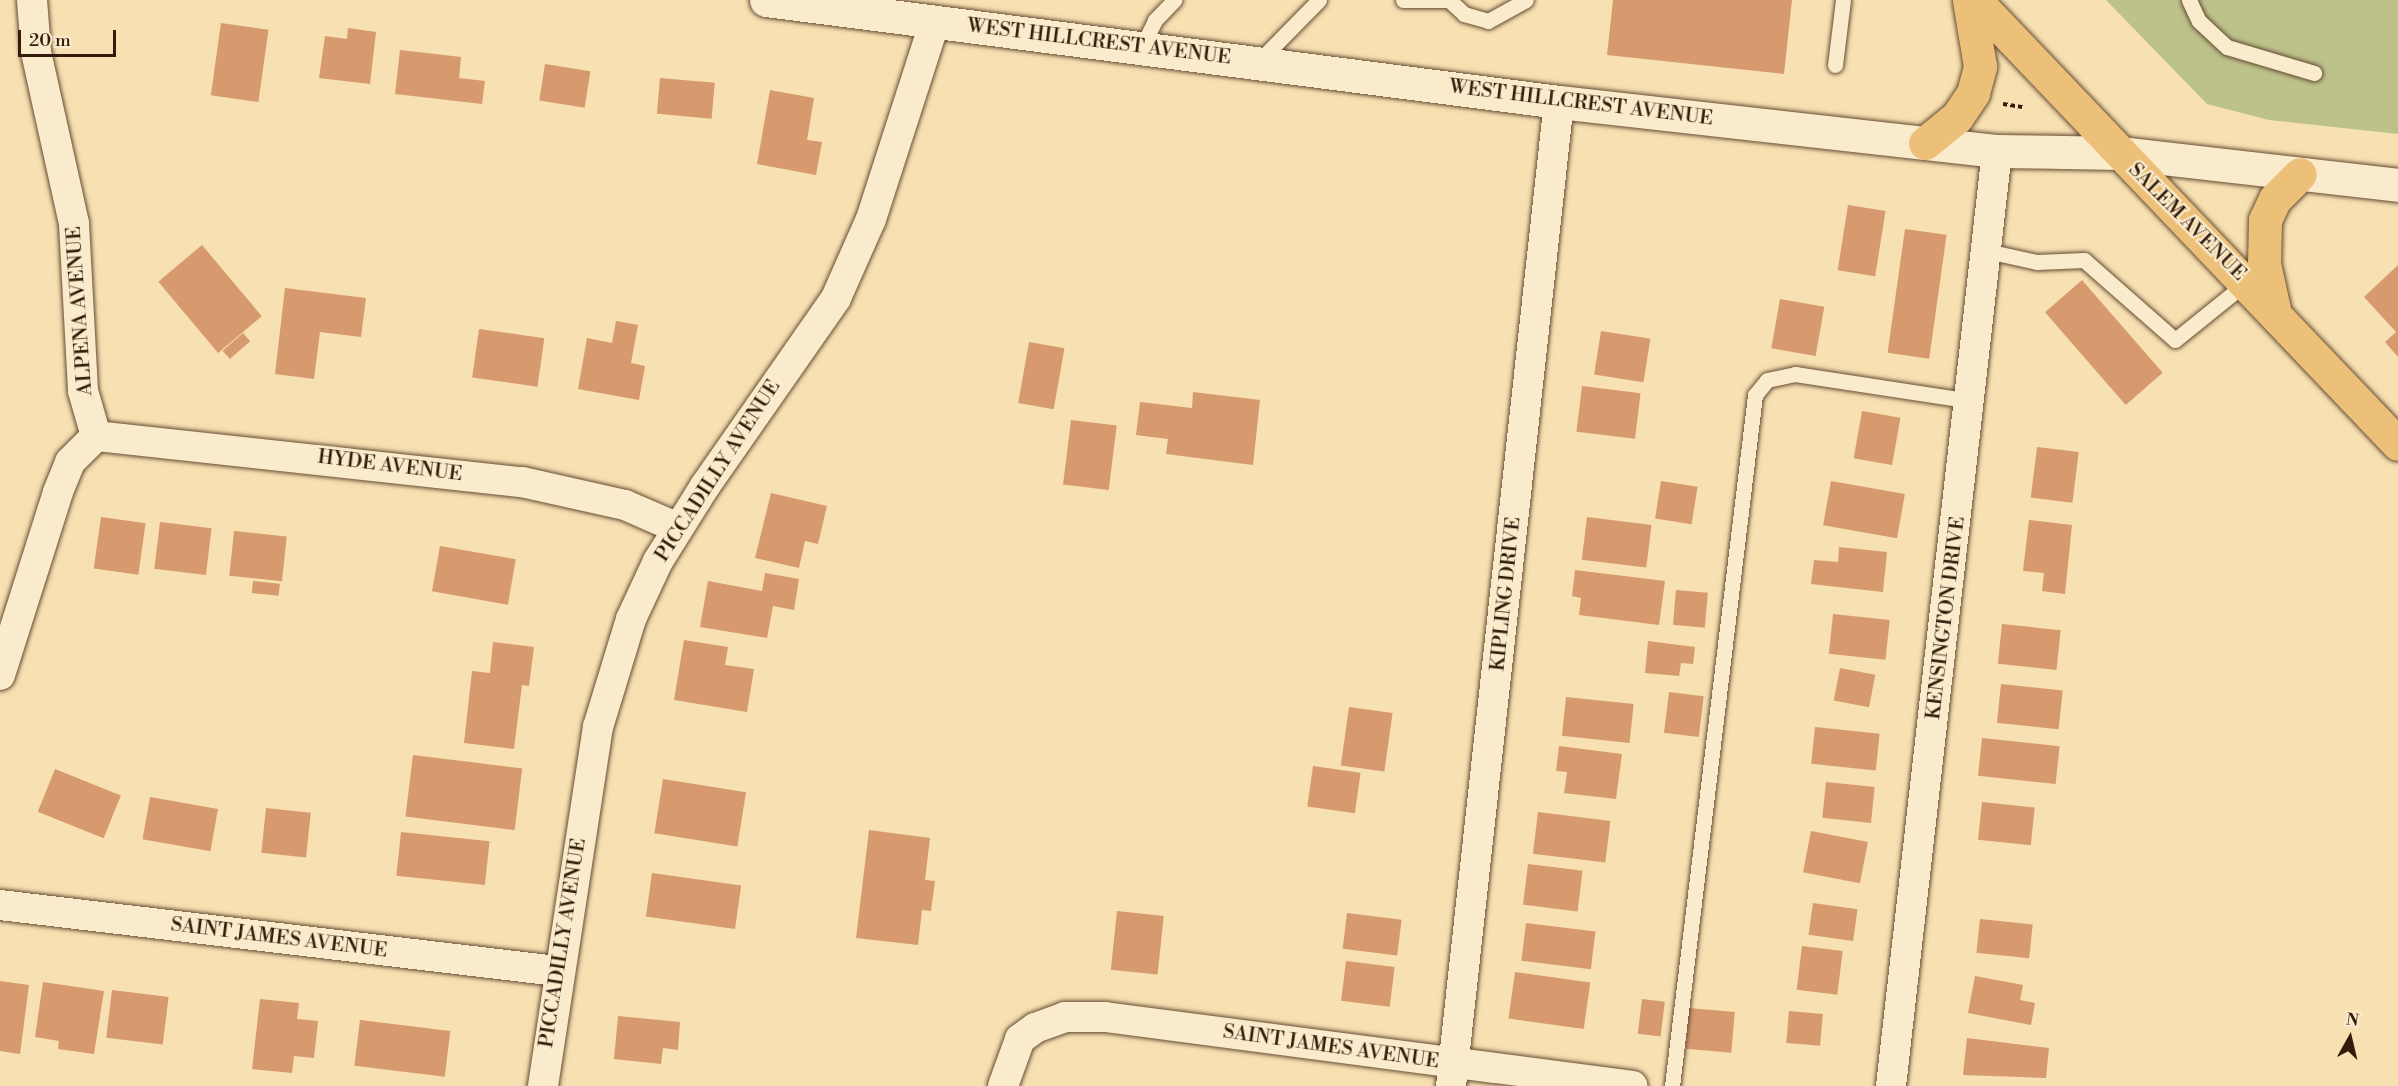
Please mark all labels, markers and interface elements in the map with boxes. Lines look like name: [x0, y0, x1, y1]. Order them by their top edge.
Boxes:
street label: WEST HILLCREST AVENUE: [966, 14, 1232, 70]
scale bar: [21, 18, 118, 56]
text: 20 m: [29, 29, 71, 52]
street label: WEST HILLCREST AVENUE: [1448, 75, 1714, 131]
street label: SALEM AVENUE: [2123, 158, 2251, 286]
street label: ALPENA AVENUE: [62, 225, 98, 397]
street label: PICCADILLY AVENUE: [650, 376, 786, 566]
street label: HYDE AVENUE: [316, 445, 464, 487]
street label: KENSINGTON DRIVE: [1922, 515, 1970, 721]
street label: KIPLING DRIVE: [1486, 516, 1526, 672]
street label: PICCADILLY AVENUE: [535, 836, 591, 1050]
street label: SAINT JAMES AVENUE: [169, 913, 389, 963]
north arrow: [2320, 1008, 2380, 1068]
text: N: [2345, 1009, 2360, 1031]
street label: SAINT JAMES AVENUE: [1221, 1020, 1441, 1074]

